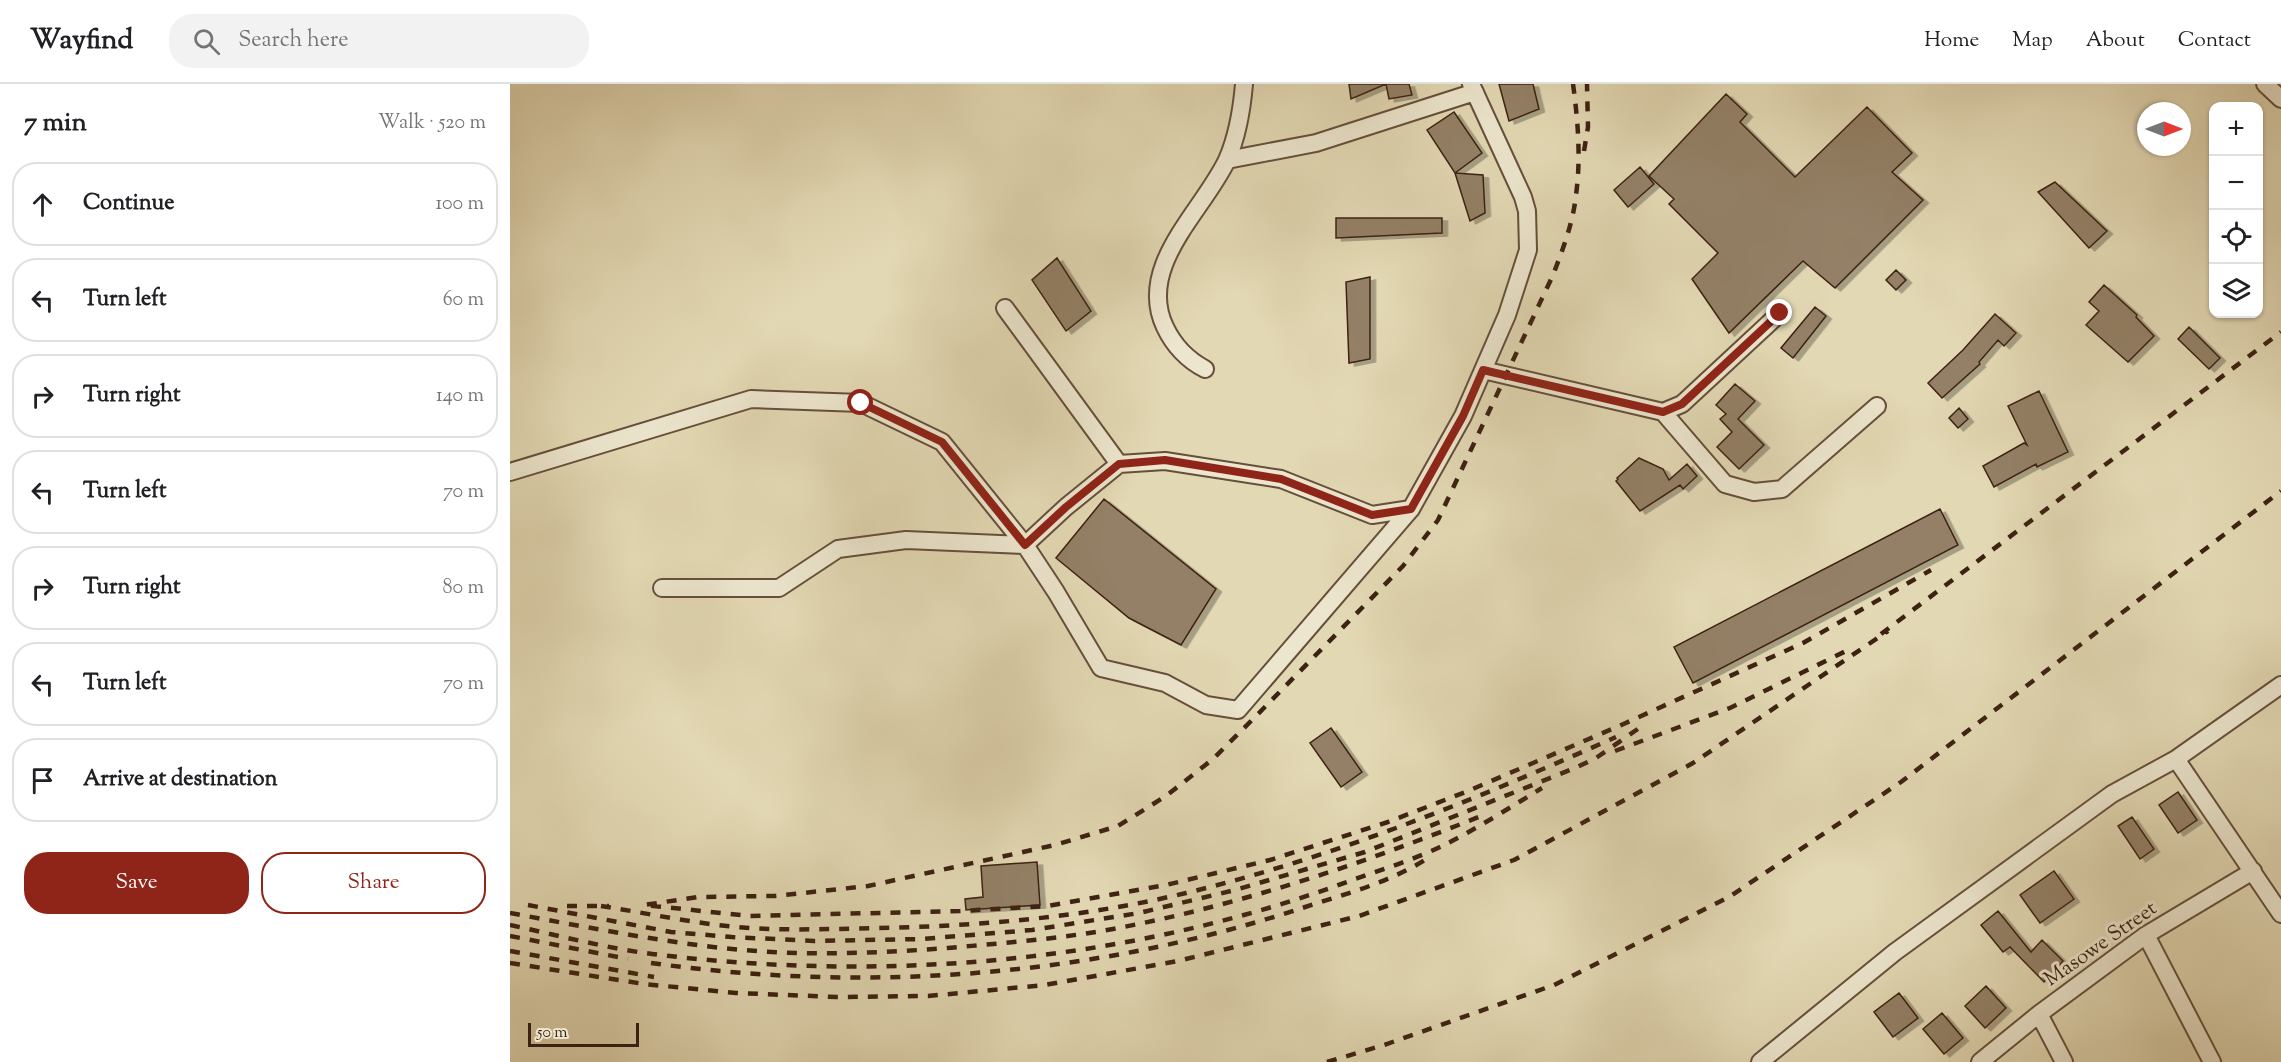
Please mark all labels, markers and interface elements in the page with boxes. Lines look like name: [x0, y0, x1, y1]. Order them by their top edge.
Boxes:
search box: [169, 14, 589, 68]
text: Wayfind: [30, 21, 133, 61]
icon: search: [190, 25, 223, 58]
text: Search here: [238, 25, 349, 57]
text: Home: [1924, 26, 1979, 56]
text: Map: [2012, 26, 2053, 56]
text: About: [2086, 26, 2145, 56]
text: Contact: [2178, 26, 2251, 56]
north arrow: [2137, 102, 2191, 156]
map controls: [2209, 102, 2263, 318]
button: +: [2209, 102, 2263, 156]
text: 7 min: [24, 105, 87, 142]
text: Walk · 520 m: [378, 109, 486, 138]
button: −: [2209, 156, 2263, 210]
icon: ahead: [26, 188, 59, 221]
text: Continue: [83, 188, 174, 220]
text: 100 m: [435, 190, 484, 219]
button: locate: [2209, 210, 2263, 264]
button: layers: [2209, 264, 2263, 318]
icon: left: [26, 284, 59, 317]
text: Turn left: [83, 284, 166, 316]
text: 60 m: [443, 286, 484, 315]
route end: [1766, 299, 1792, 325]
icon: right: [26, 380, 59, 413]
text: Turn right: [83, 380, 180, 412]
text: 140 m: [436, 382, 484, 411]
route start: [847, 389, 873, 415]
icon: left: [26, 476, 59, 509]
text: Turn left: [83, 476, 166, 508]
text: 70 m: [443, 478, 484, 507]
icon: right: [26, 572, 59, 605]
text: Turn right: [83, 572, 180, 604]
text: 80 m: [443, 574, 484, 603]
icon: left: [26, 668, 59, 701]
text: Turn left: [83, 668, 166, 700]
text: 70 m: [443, 670, 484, 699]
icon: arrive: [26, 764, 59, 797]
text: Arrive at destination: [83, 764, 278, 796]
button: Save: [24, 852, 249, 914]
button: Share: [261, 852, 486, 914]
street label: Masowe Street: [2039, 895, 2164, 995]
scale bar: [528, 1020, 639, 1048]
text: 50 m: [537, 1022, 568, 1045]

